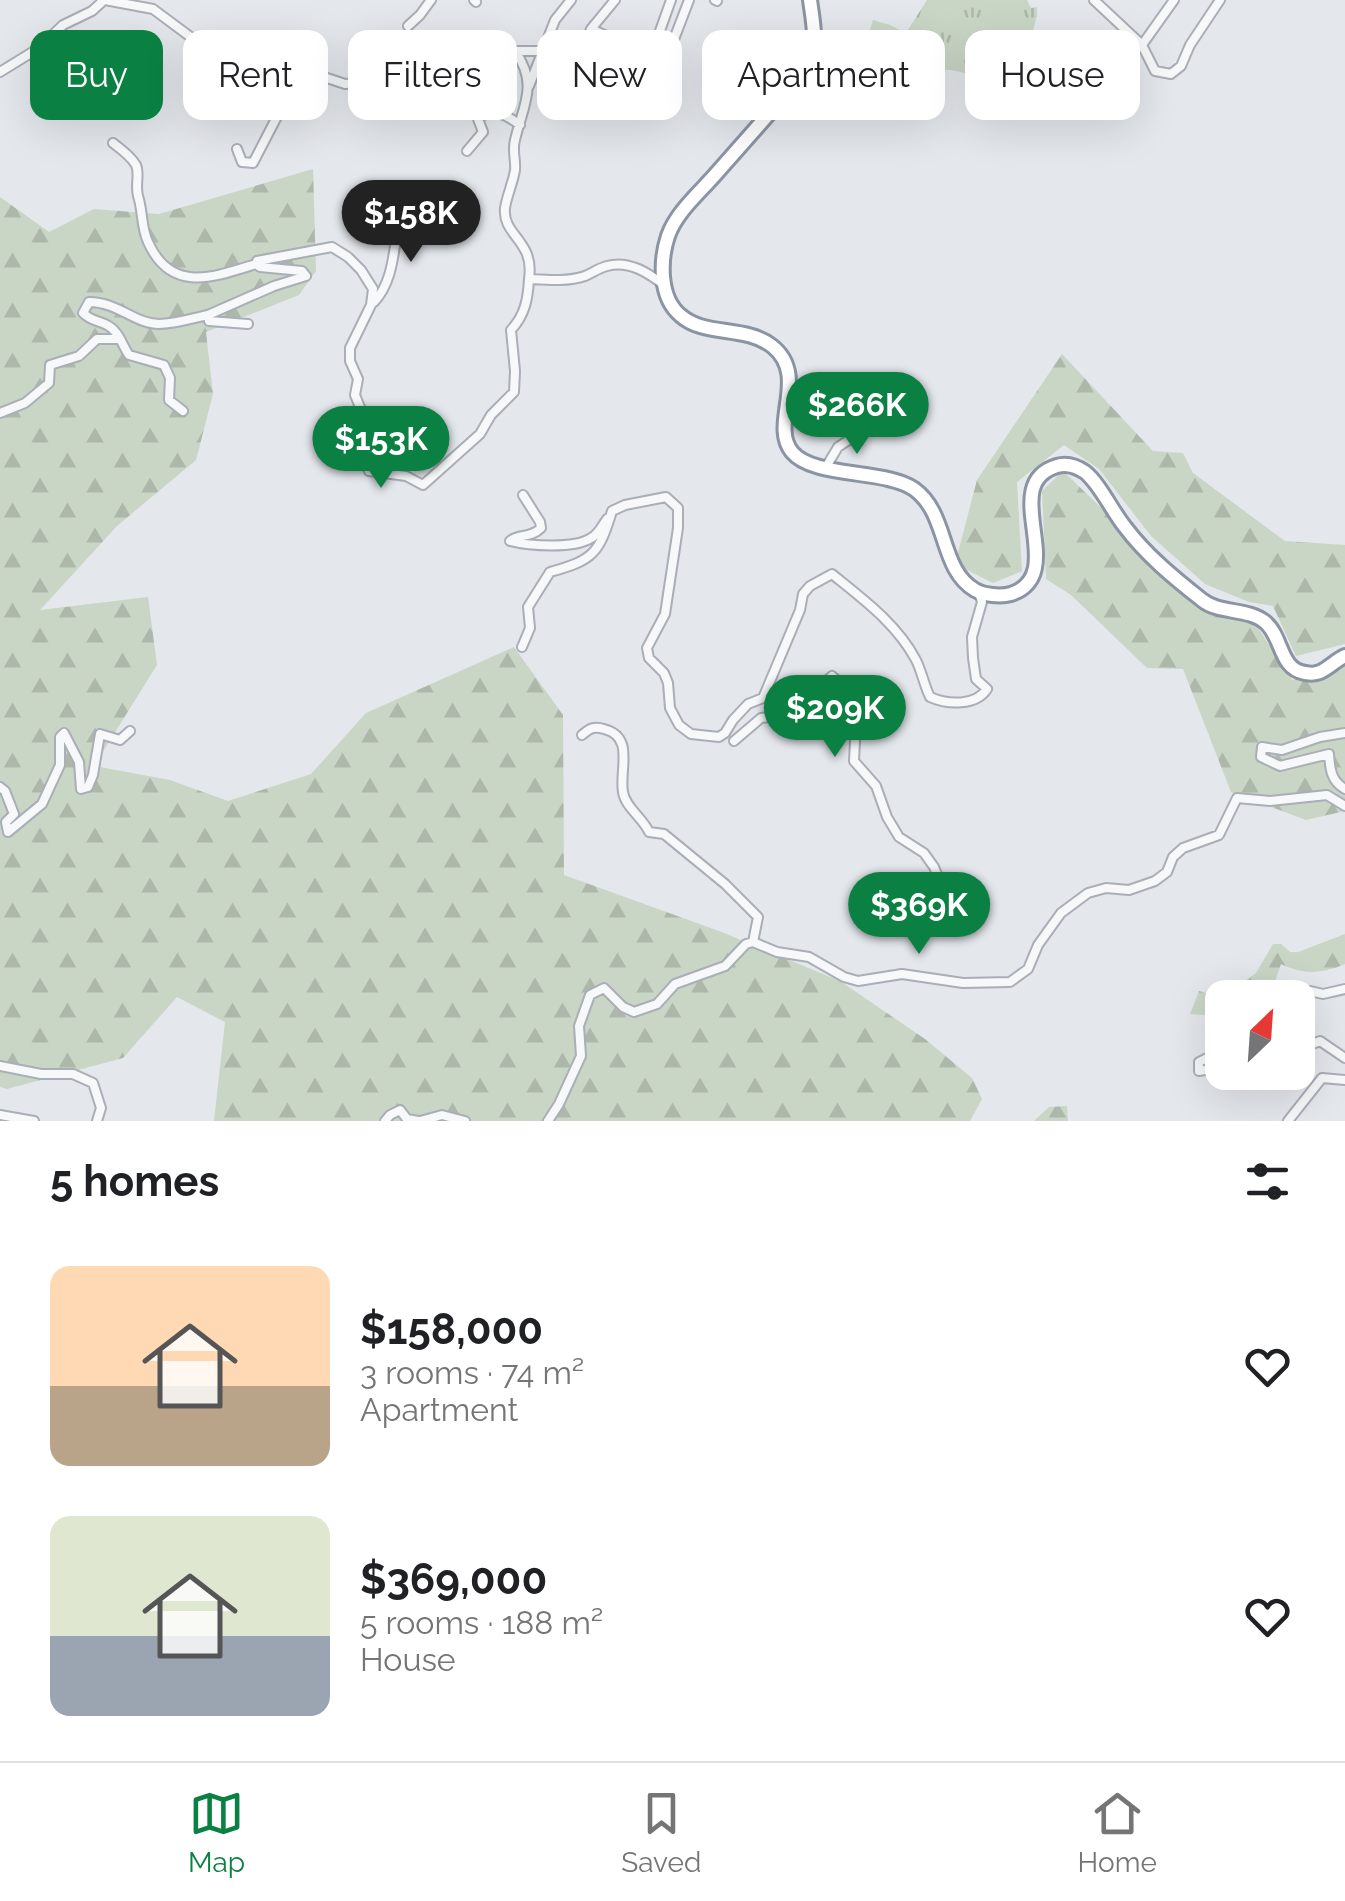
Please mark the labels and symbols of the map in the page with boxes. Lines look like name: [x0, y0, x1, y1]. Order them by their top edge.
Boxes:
pin: $158K: [341, 180, 481, 265]
pin: $266K: [787, 372, 927, 457]
pin: $153K: [311, 406, 451, 491]
pin: $209K: [765, 675, 905, 760]
pin: $369K: [849, 872, 989, 957]
north arrow: [1205, 980, 1315, 1090]

